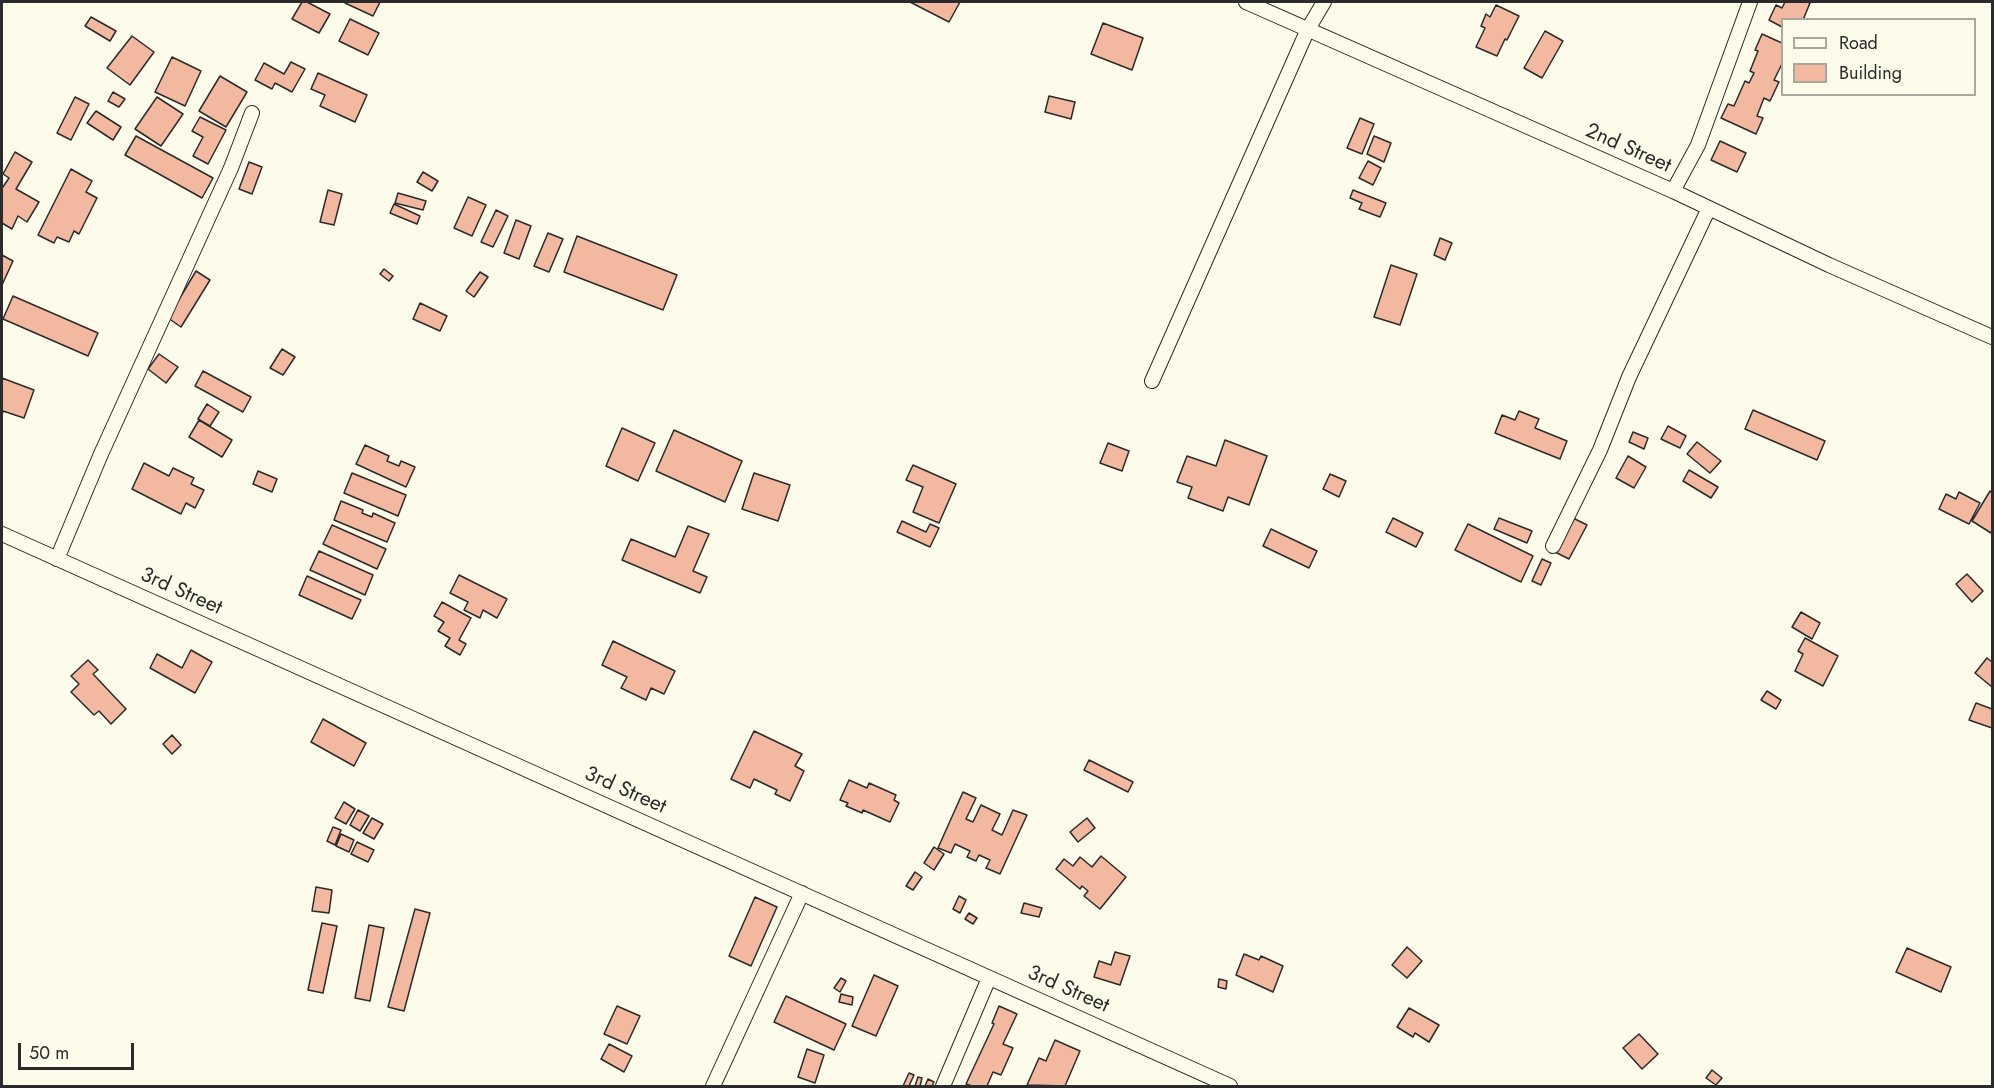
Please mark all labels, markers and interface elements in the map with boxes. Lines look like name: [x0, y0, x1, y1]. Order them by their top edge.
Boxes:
legend: [1781, 18, 1976, 96]
text: Road: [1839, 30, 1878, 56]
text: Building: [1839, 60, 1902, 86]
street label: 2nd Street: [1581, 119, 1675, 179]
street label: 3rd Street: [136, 563, 226, 621]
street label: 3rd Street: [580, 762, 670, 820]
street label: 3rd Street: [1023, 961, 1113, 1019]
scale bar: [21, 1031, 136, 1069]
text: 50 m: [29, 1040, 69, 1066]

